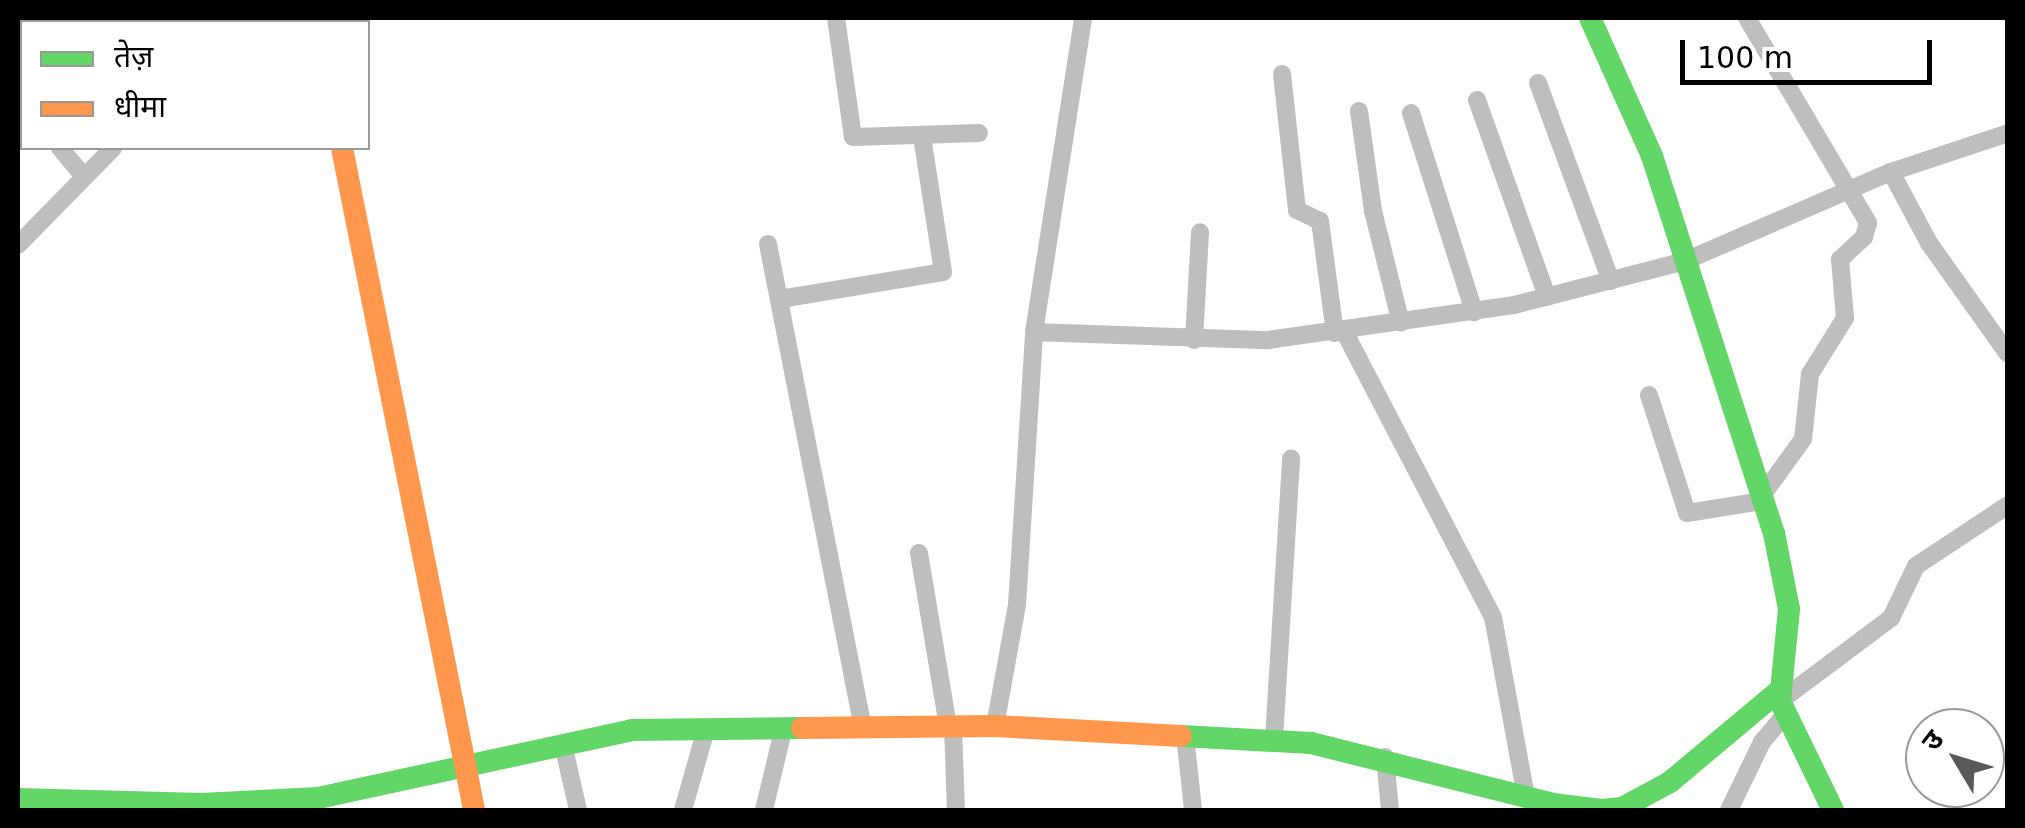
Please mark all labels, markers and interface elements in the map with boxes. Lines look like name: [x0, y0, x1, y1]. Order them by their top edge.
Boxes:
legend: [20, 20, 370, 150]
scale bar: [1685, 20, 1938, 82]
text: तेज़: [114, 39, 153, 74]
text: 100 m: [1697, 40, 1793, 75]
text: धीमा: [114, 89, 166, 124]
north arrow: [1905, 708, 2005, 808]
text: उ: [1914, 724, 1951, 757]

